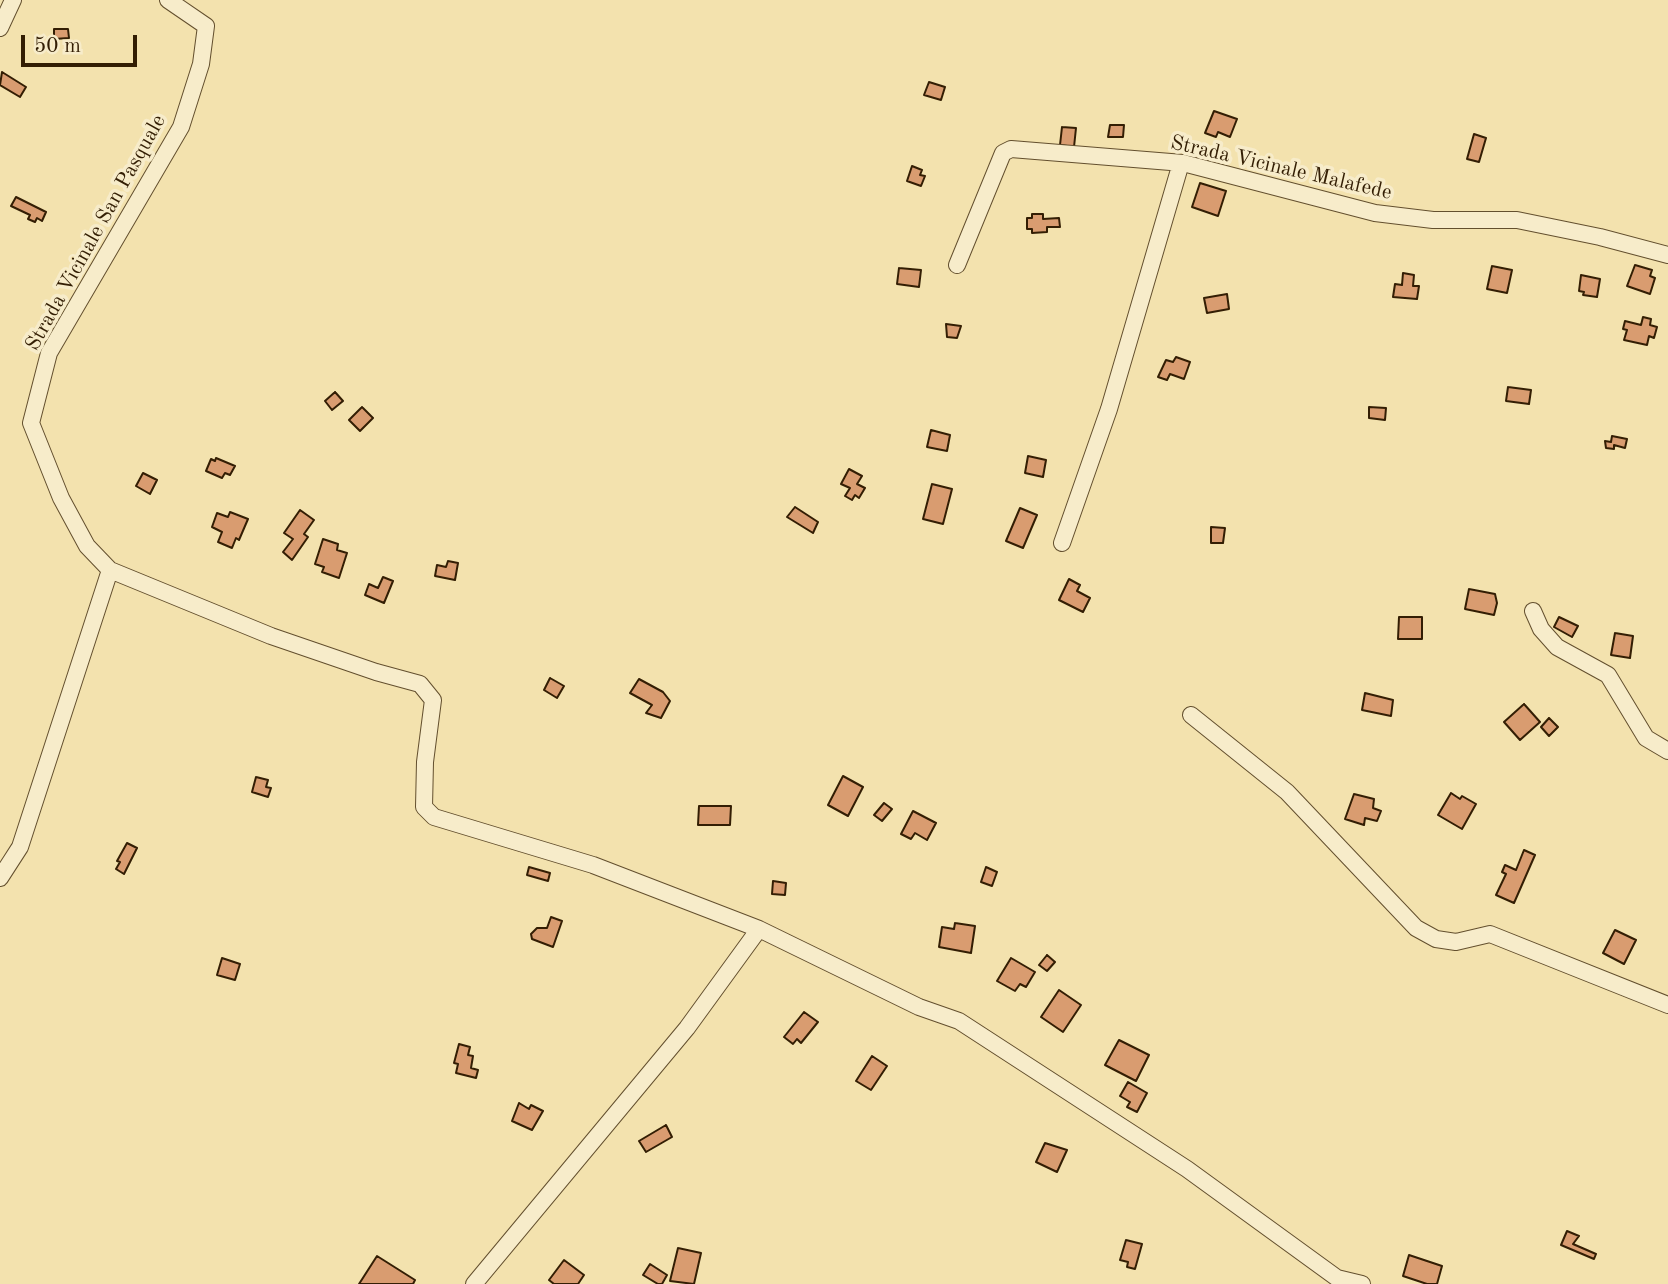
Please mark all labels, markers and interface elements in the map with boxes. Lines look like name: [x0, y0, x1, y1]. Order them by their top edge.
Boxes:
scale bar: [24, 21, 140, 65]
text: 50 m: [34, 36, 81, 57]
street label: Strada Vicinale San Pasquale: [20, 110, 172, 356]
street label: Strada Vicinale Malafede: [1168, 130, 1394, 206]

